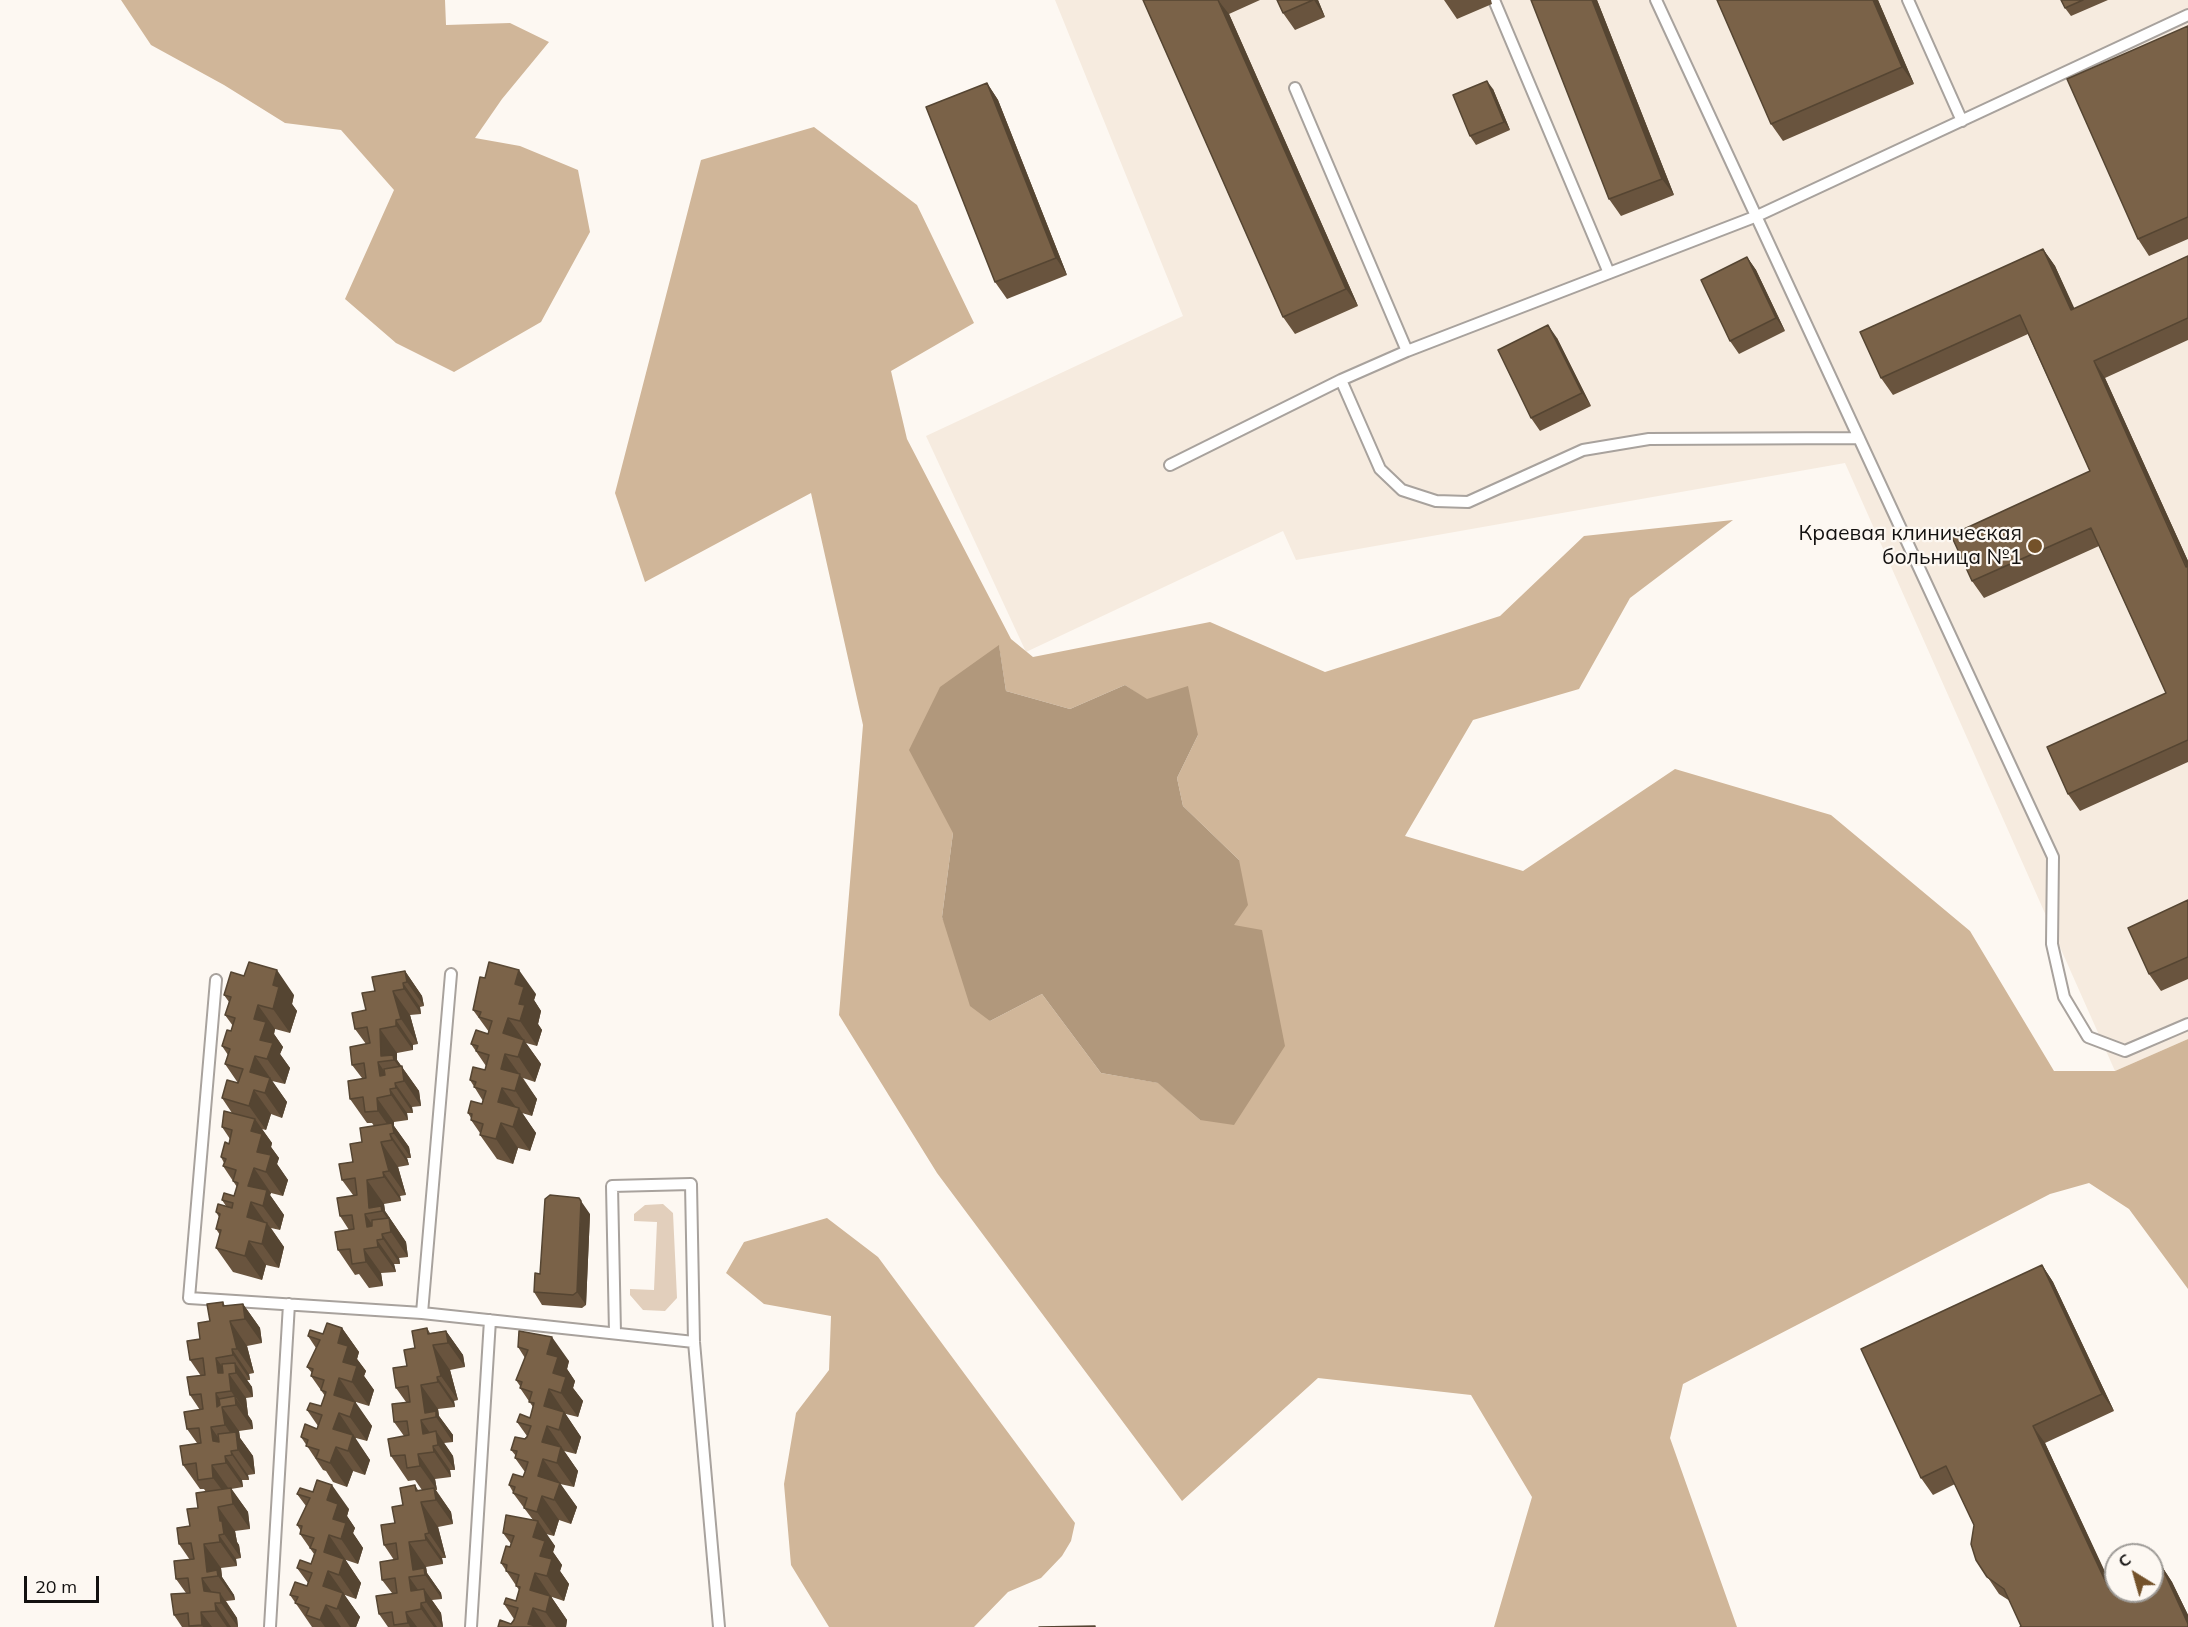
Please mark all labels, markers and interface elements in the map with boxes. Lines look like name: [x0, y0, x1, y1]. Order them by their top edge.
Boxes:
place label: Краевая клиническая больница №1: [1799, 521, 2022, 571]
marker: Краевая клиническая больница №1: [2026, 537, 2044, 555]
north arrow: [2104, 1543, 2164, 1603]
text: С: [2114, 1549, 2135, 1572]
scale bar: [27, 1564, 102, 1602]
text: 20 m: [35, 1575, 77, 1598]

